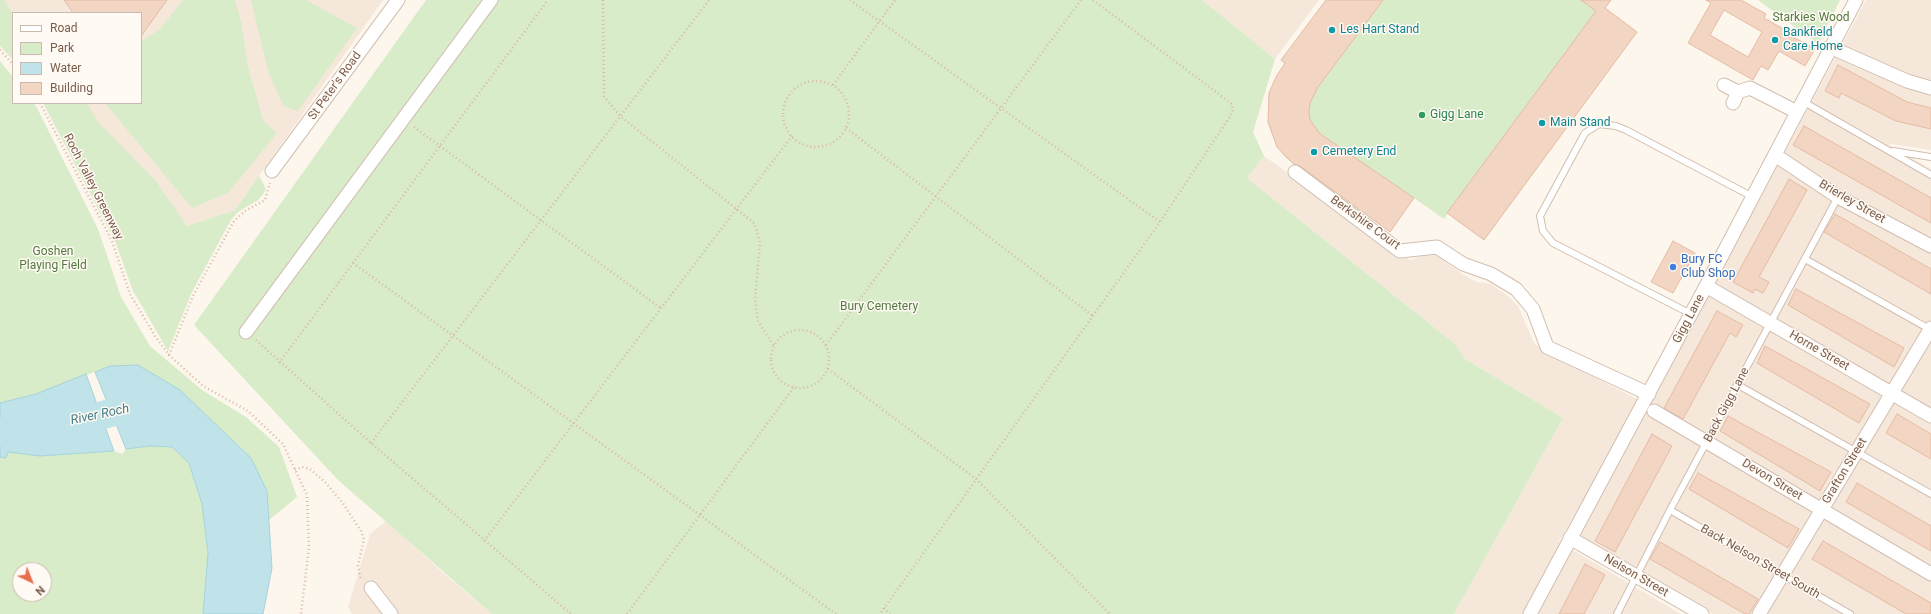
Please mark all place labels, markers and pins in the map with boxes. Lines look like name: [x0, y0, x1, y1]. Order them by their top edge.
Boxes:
place label: Les Hart Stand: [1340, 23, 1419, 37]
marker: Les Hart Stand: [1327, 25, 1337, 35]
place label: Bankfield Care Home: [1783, 26, 1843, 54]
marker: Bankfield Care Home: [1770, 35, 1780, 45]
place label: Gigg Lane: [1430, 108, 1484, 122]
marker: Gigg Lane: [1417, 110, 1427, 120]
place label: Main Stand: [1550, 116, 1610, 130]
marker: Main Stand: [1537, 118, 1547, 128]
place label: Cemetery End: [1322, 145, 1396, 159]
marker: Cemetery End: [1309, 147, 1319, 157]
place label: Bury FC Club Shop: [1681, 253, 1735, 281]
marker: Bury FC Club Shop: [1668, 262, 1678, 272]

